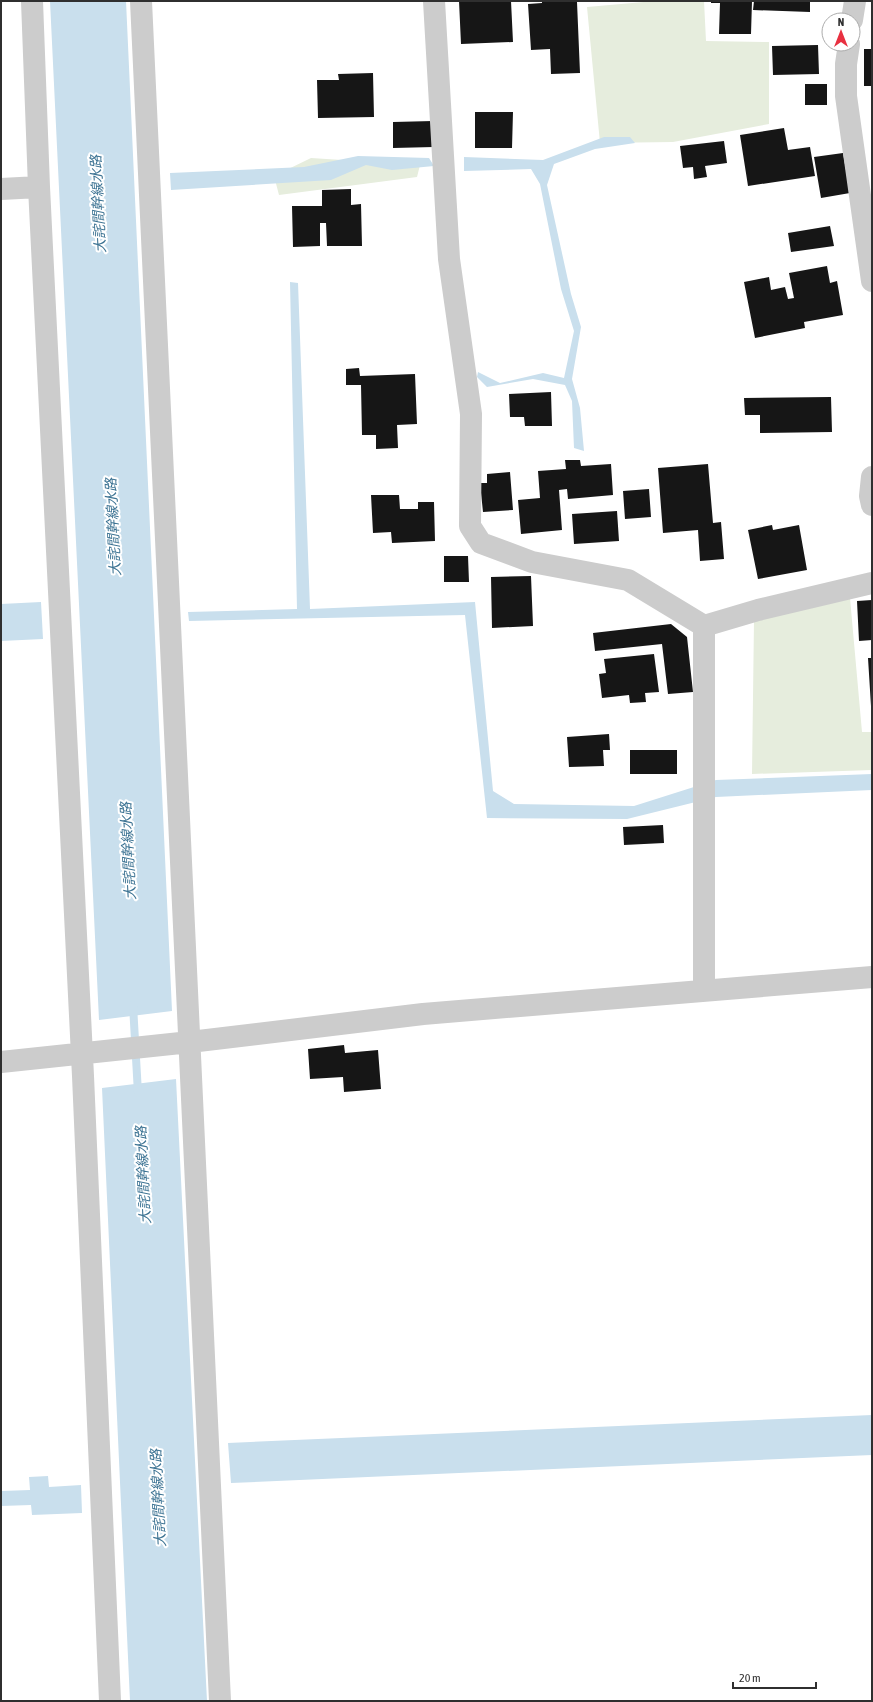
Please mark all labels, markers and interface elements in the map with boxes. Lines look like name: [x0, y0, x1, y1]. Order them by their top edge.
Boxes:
north arrow: [821, 12, 861, 52]
text: N: [838, 16, 844, 28]
water label: 大詫間幹線水路: [87, 154, 109, 253]
water label: 大詫間幹線水路: [102, 477, 124, 576]
water label: 大詫間幹線水路: [117, 801, 139, 900]
water label: 大詫間幹線水路: [132, 1125, 154, 1224]
water label: 大詫間幹線水路: [147, 1448, 169, 1547]
scale bar: [733, 1664, 816, 1690]
text: 20 m: [739, 1671, 761, 1685]

